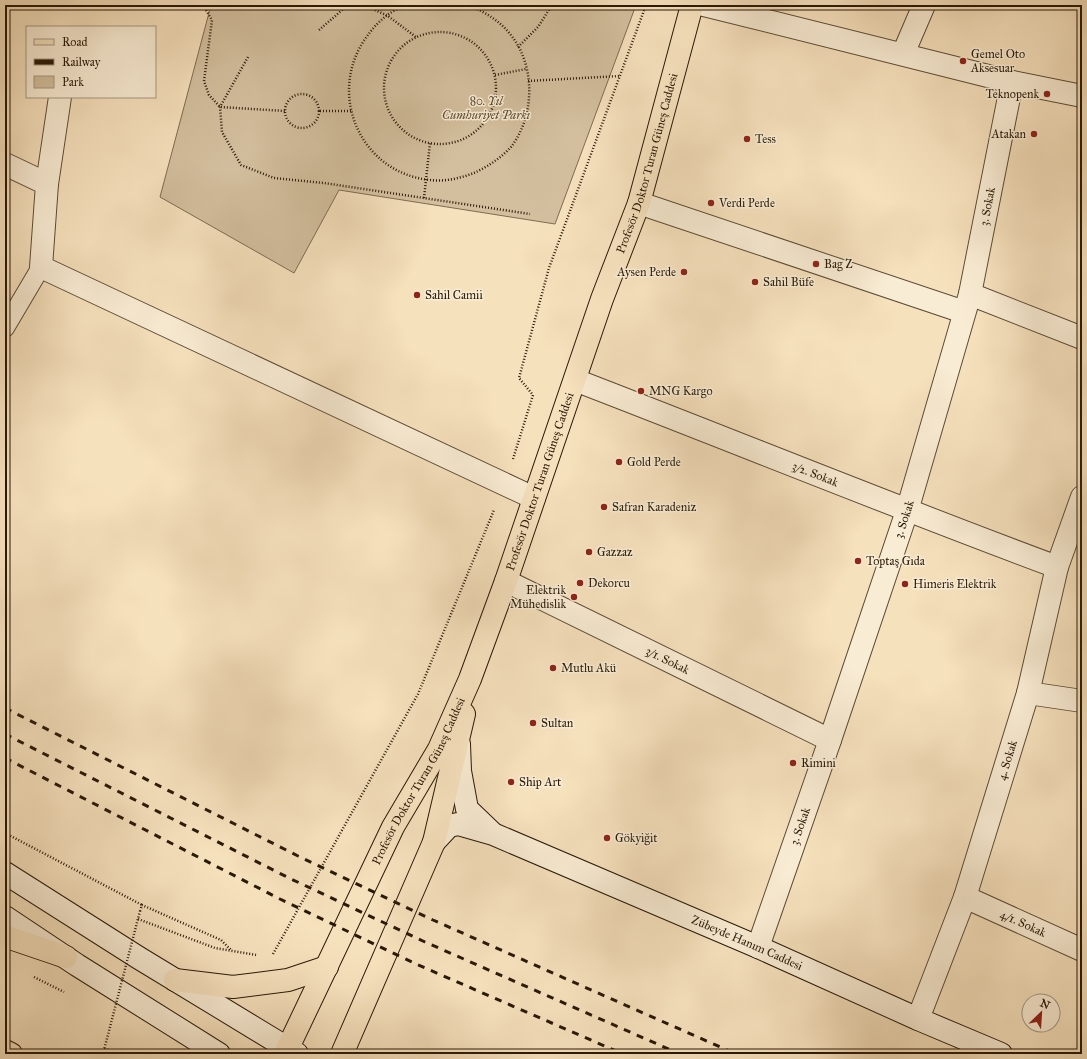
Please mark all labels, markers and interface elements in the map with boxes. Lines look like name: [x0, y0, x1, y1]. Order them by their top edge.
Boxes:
legend: [26, 26, 156, 98]
text: Road: [62, 35, 88, 49]
place label: Gemel Oto Aksesuar: [970, 47, 1025, 75]
text: Railway: [62, 55, 101, 69]
marker: Gemel Oto Aksesuar: [958, 56, 968, 66]
street label: Profesör Doktor Turan Güneş Caddesi: [613, 71, 681, 255]
text: Park: [62, 75, 84, 89]
place label: Teknopenk: [986, 87, 1039, 101]
marker: Teknopenk: [1042, 89, 1052, 99]
park label: 80. Yıl Cumhuriyet Parkı: [442, 94, 531, 122]
place label: Atakan: [991, 127, 1026, 141]
marker: Atakan: [1029, 129, 1039, 139]
place label: Tess: [755, 132, 776, 146]
marker: Tess: [742, 134, 752, 144]
street label: 3. Sokak: [977, 185, 998, 227]
place label: Verdi Perde: [718, 196, 775, 210]
marker: Verdi Perde: [706, 198, 716, 208]
place label: Bag Z: [824, 257, 853, 272]
marker: Bag Z: [811, 259, 821, 269]
place label: Aysen Perde: [616, 265, 676, 279]
marker: Aysen Perde: [679, 267, 689, 277]
place label: Sahil Büfe: [763, 275, 814, 289]
marker: Sahil Büfe: [750, 277, 760, 287]
place label: Sahil Camii: [425, 288, 483, 302]
marker: Sahil Camii: [412, 290, 422, 300]
place label: MNG Kargo: [649, 384, 713, 399]
marker: MNG Kargo: [636, 386, 646, 396]
street label: Profesör Doktor Turan Güneş Caddesi: [503, 390, 577, 572]
place label: Gold Perde: [627, 455, 681, 469]
marker: Gold Perde: [614, 457, 624, 467]
street label: 3/2. Sokak: [790, 459, 841, 490]
street label: 3. Sokak: [891, 498, 917, 540]
place label: Safran Karadeniz: [612, 500, 697, 514]
marker: Safran Karadeniz: [599, 502, 609, 512]
place label: Gazzaz: [597, 545, 633, 559]
marker: Gazzaz: [584, 547, 594, 557]
place label: Toptaş Gıda: [866, 554, 926, 568]
marker: Toptaş Gıda: [853, 556, 863, 566]
place label: Dekorcu: [588, 576, 630, 590]
place label: Himeris Elektrik: [913, 577, 997, 591]
marker: Dekorcu: [575, 578, 585, 588]
marker: Himeris Elektrik: [900, 579, 910, 589]
place label: Elektrik Mühedislik: [510, 583, 566, 611]
marker: Elektrik Mühedislik: [569, 592, 579, 602]
street label: 3/1. Sokak: [643, 644, 692, 677]
place label: Mutlu Akü: [561, 661, 617, 675]
marker: Mutlu Akü: [548, 663, 558, 673]
street label: Profesör Doktor Turan Güneş Caddesi: [369, 695, 468, 867]
place label: Sultan: [541, 716, 574, 730]
marker: Sultan: [528, 718, 538, 728]
street label: 4. Sokak: [994, 738, 1020, 782]
place label: Rimini: [801, 756, 837, 770]
marker: Rimini: [788, 758, 798, 768]
place label: Ship Art: [519, 775, 562, 789]
marker: Ship Art: [506, 777, 516, 787]
street label: 3. Sokak: [787, 805, 813, 847]
place label: Gökyiğit: [615, 831, 658, 846]
marker: Gökyiğit: [602, 833, 612, 843]
street label: 4/1. Sokak: [998, 907, 1049, 940]
street label: Zübeyde Hanım Caddesi: [689, 912, 806, 973]
north arrow: [1021, 993, 1061, 1033]
text: N: [1038, 997, 1053, 1013]

